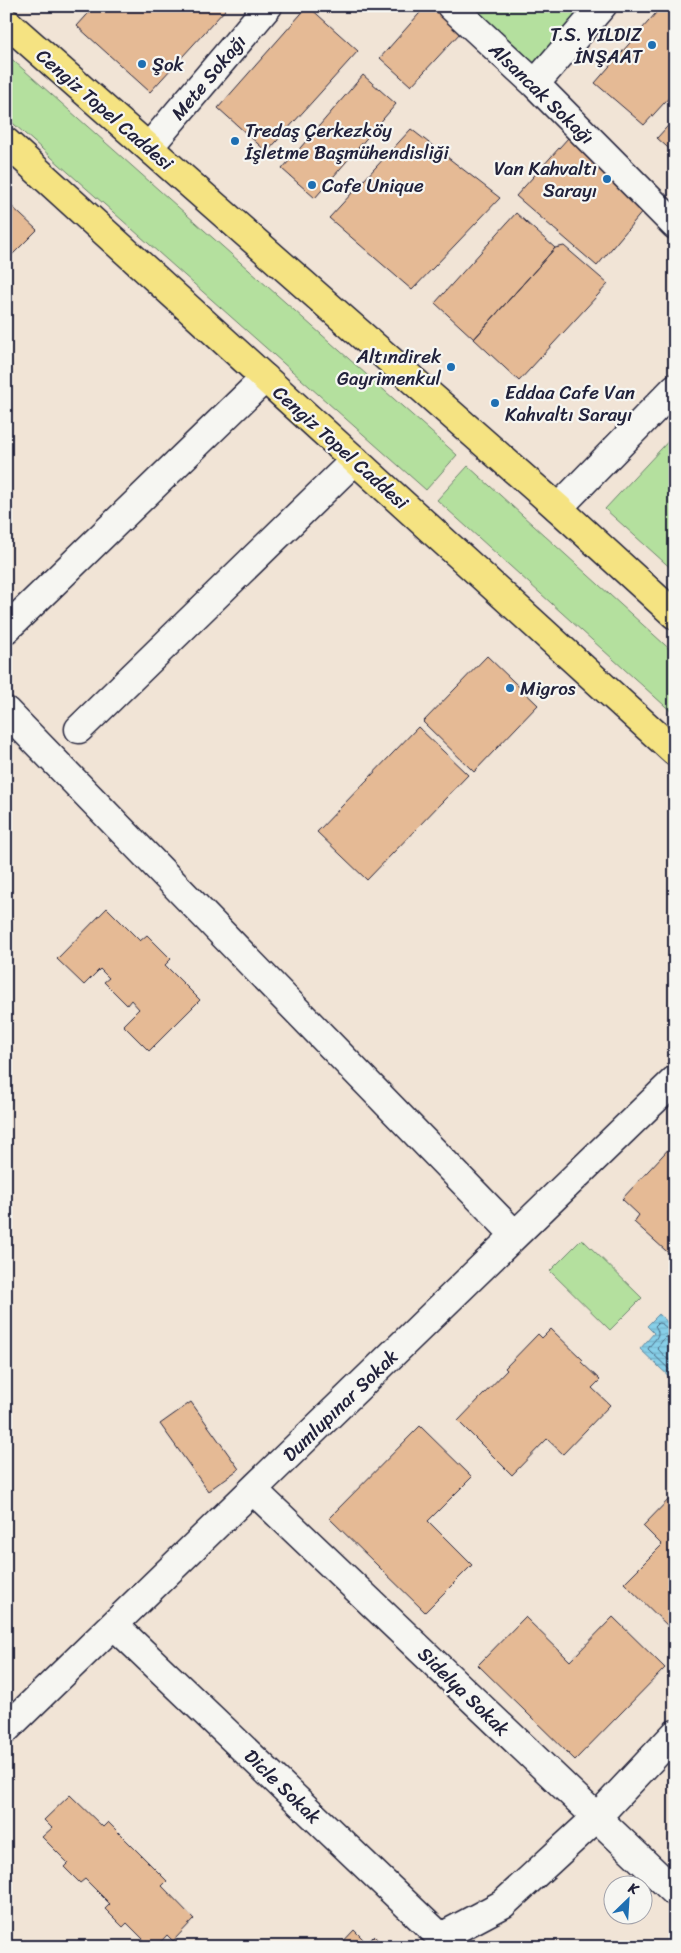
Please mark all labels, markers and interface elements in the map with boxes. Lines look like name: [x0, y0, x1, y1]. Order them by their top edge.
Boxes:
place label: T.S. YILDIZ İNŞAAT: [550, 18, 643, 73]
street label: Mete Sokağı: [162, 27, 254, 128]
street label: Alsancak Sokağı: [480, 33, 602, 153]
marker: T.S. YILDIZ İNŞAAT: [646, 39, 658, 51]
street label: Cengiz Topel Caddesi: [28, 40, 182, 179]
place label: Şok: [152, 48, 185, 81]
marker: Şok: [136, 58, 148, 70]
place label: Tredaş Çerkezköy İşletme Başmühendisliği: [244, 114, 449, 169]
marker: Tredaş Çerkezköy İşletme Başmühendisliği: [229, 135, 241, 147]
place label: Van Kahvaltı Sarayı: [494, 152, 597, 207]
place label: Cafe Unique: [322, 169, 424, 202]
marker: Van Kahvaltı Sarayı: [601, 173, 613, 185]
marker: Cafe Unique: [306, 179, 318, 191]
place label: Altındirek Gayrimenkul: [337, 340, 442, 395]
marker: Altındirek Gayrimenkul: [445, 361, 457, 373]
place label: Eddaa Cafe Van Kahvaltı Sarayı: [505, 376, 635, 431]
street label: Cengiz Topel Caddesi: [265, 377, 417, 518]
marker: Eddaa Cafe Van Kahvaltı Sarayı: [489, 397, 501, 409]
place label: Migros: [520, 672, 576, 705]
marker: Migros: [504, 682, 516, 694]
street label: Dumlupınar Sokak: [275, 1340, 407, 1470]
street label: Sidelya Sokak: [410, 1639, 518, 1744]
street label: Dicle Sokak: [236, 1741, 330, 1833]
text: K: [623, 1875, 644, 1902]
north arrow: [604, 1876, 654, 1926]

